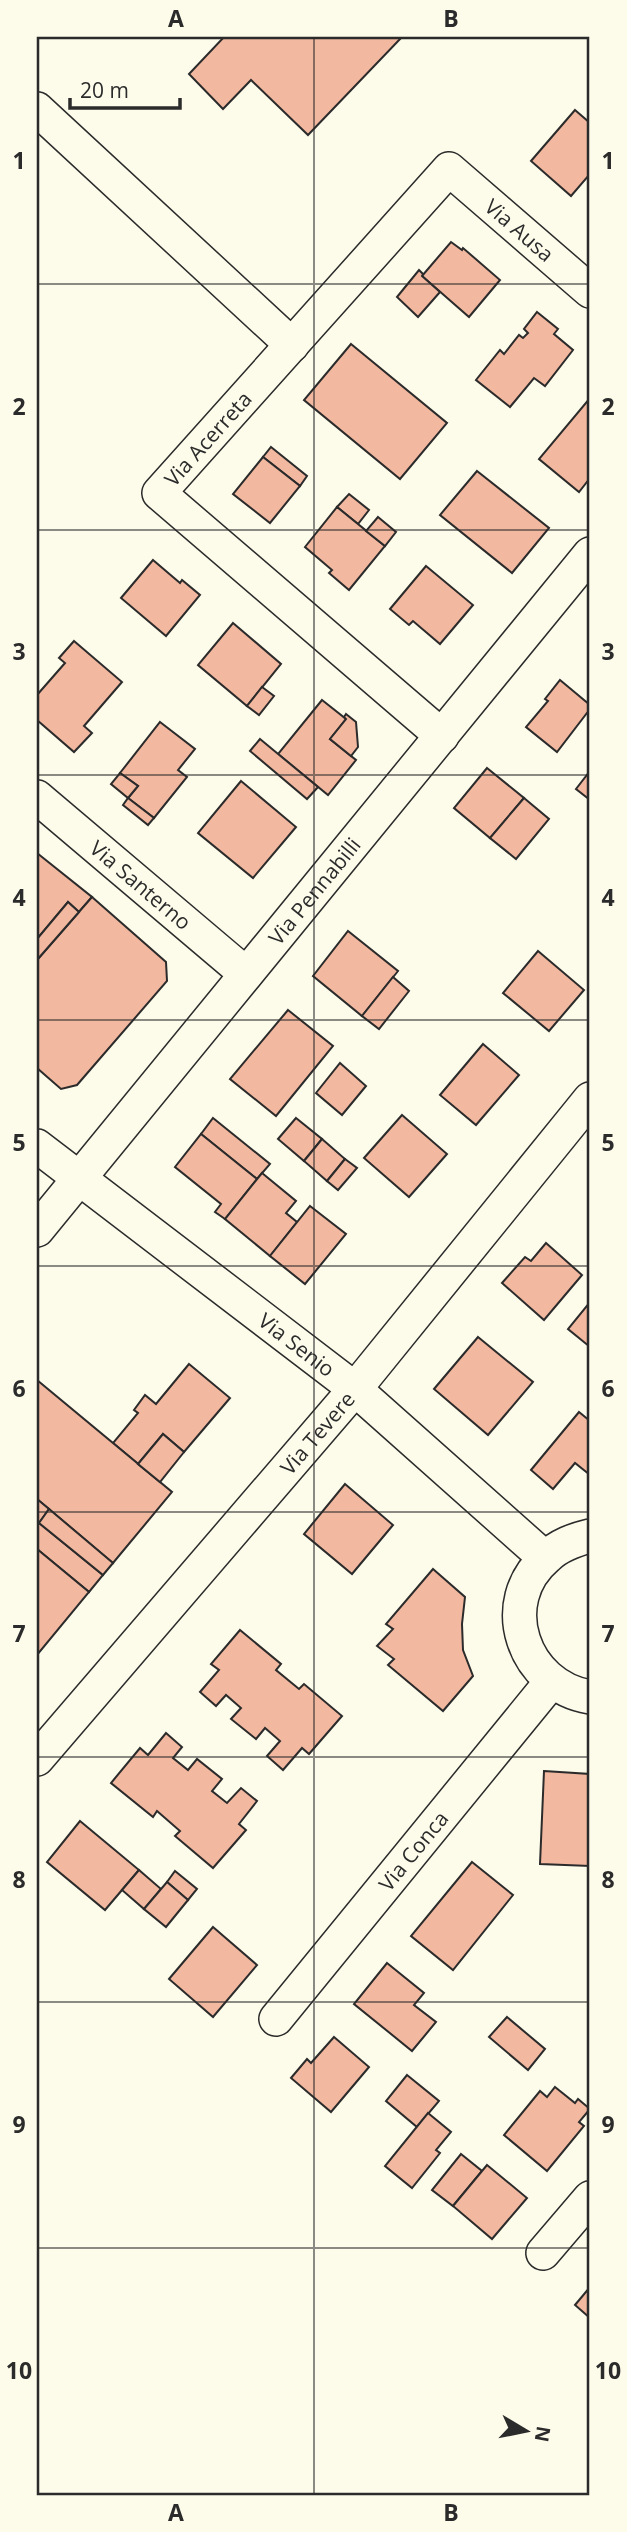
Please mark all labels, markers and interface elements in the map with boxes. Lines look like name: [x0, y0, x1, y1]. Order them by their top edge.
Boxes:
text: A: [168, 2, 184, 34]
text: B: [443, 2, 459, 34]
scale bar: [70, 66, 180, 110]
text: 20 m: [80, 76, 129, 104]
text: 1: [12, 144, 26, 176]
text: 1: [601, 144, 615, 176]
street label: Via Ausa: [479, 192, 560, 268]
street label: Via Acerreta: [158, 385, 258, 492]
text: 2: [12, 390, 26, 422]
text: 2: [601, 390, 615, 422]
text: 3: [12, 635, 26, 667]
text: 3: [601, 635, 615, 667]
street label: Via Pennabilli: [262, 831, 367, 951]
street label: Via Santerno: [84, 834, 197, 936]
text: 4: [12, 881, 26, 913]
text: 4: [601, 881, 615, 913]
text: 5: [12, 1126, 26, 1158]
text: 5: [601, 1126, 615, 1158]
street label: Via Senio: [253, 1306, 341, 1383]
text: 6: [12, 1372, 26, 1404]
text: 6: [601, 1372, 615, 1404]
street label: Via Tevere: [274, 1385, 361, 1480]
text: 7: [12, 1617, 26, 1649]
text: 7: [601, 1617, 615, 1649]
street label: Via Conca: [372, 1805, 454, 1897]
text: 8: [12, 1863, 26, 1895]
text: 8: [601, 1863, 615, 1895]
text: 9: [12, 2108, 26, 2140]
text: 9: [601, 2108, 615, 2140]
text: 10: [6, 2354, 32, 2386]
text: 10: [595, 2354, 621, 2386]
north arrow: [490, 2396, 560, 2466]
text: N: [529, 2424, 557, 2444]
text: A: [168, 2496, 184, 2528]
text: B: [443, 2496, 459, 2528]

